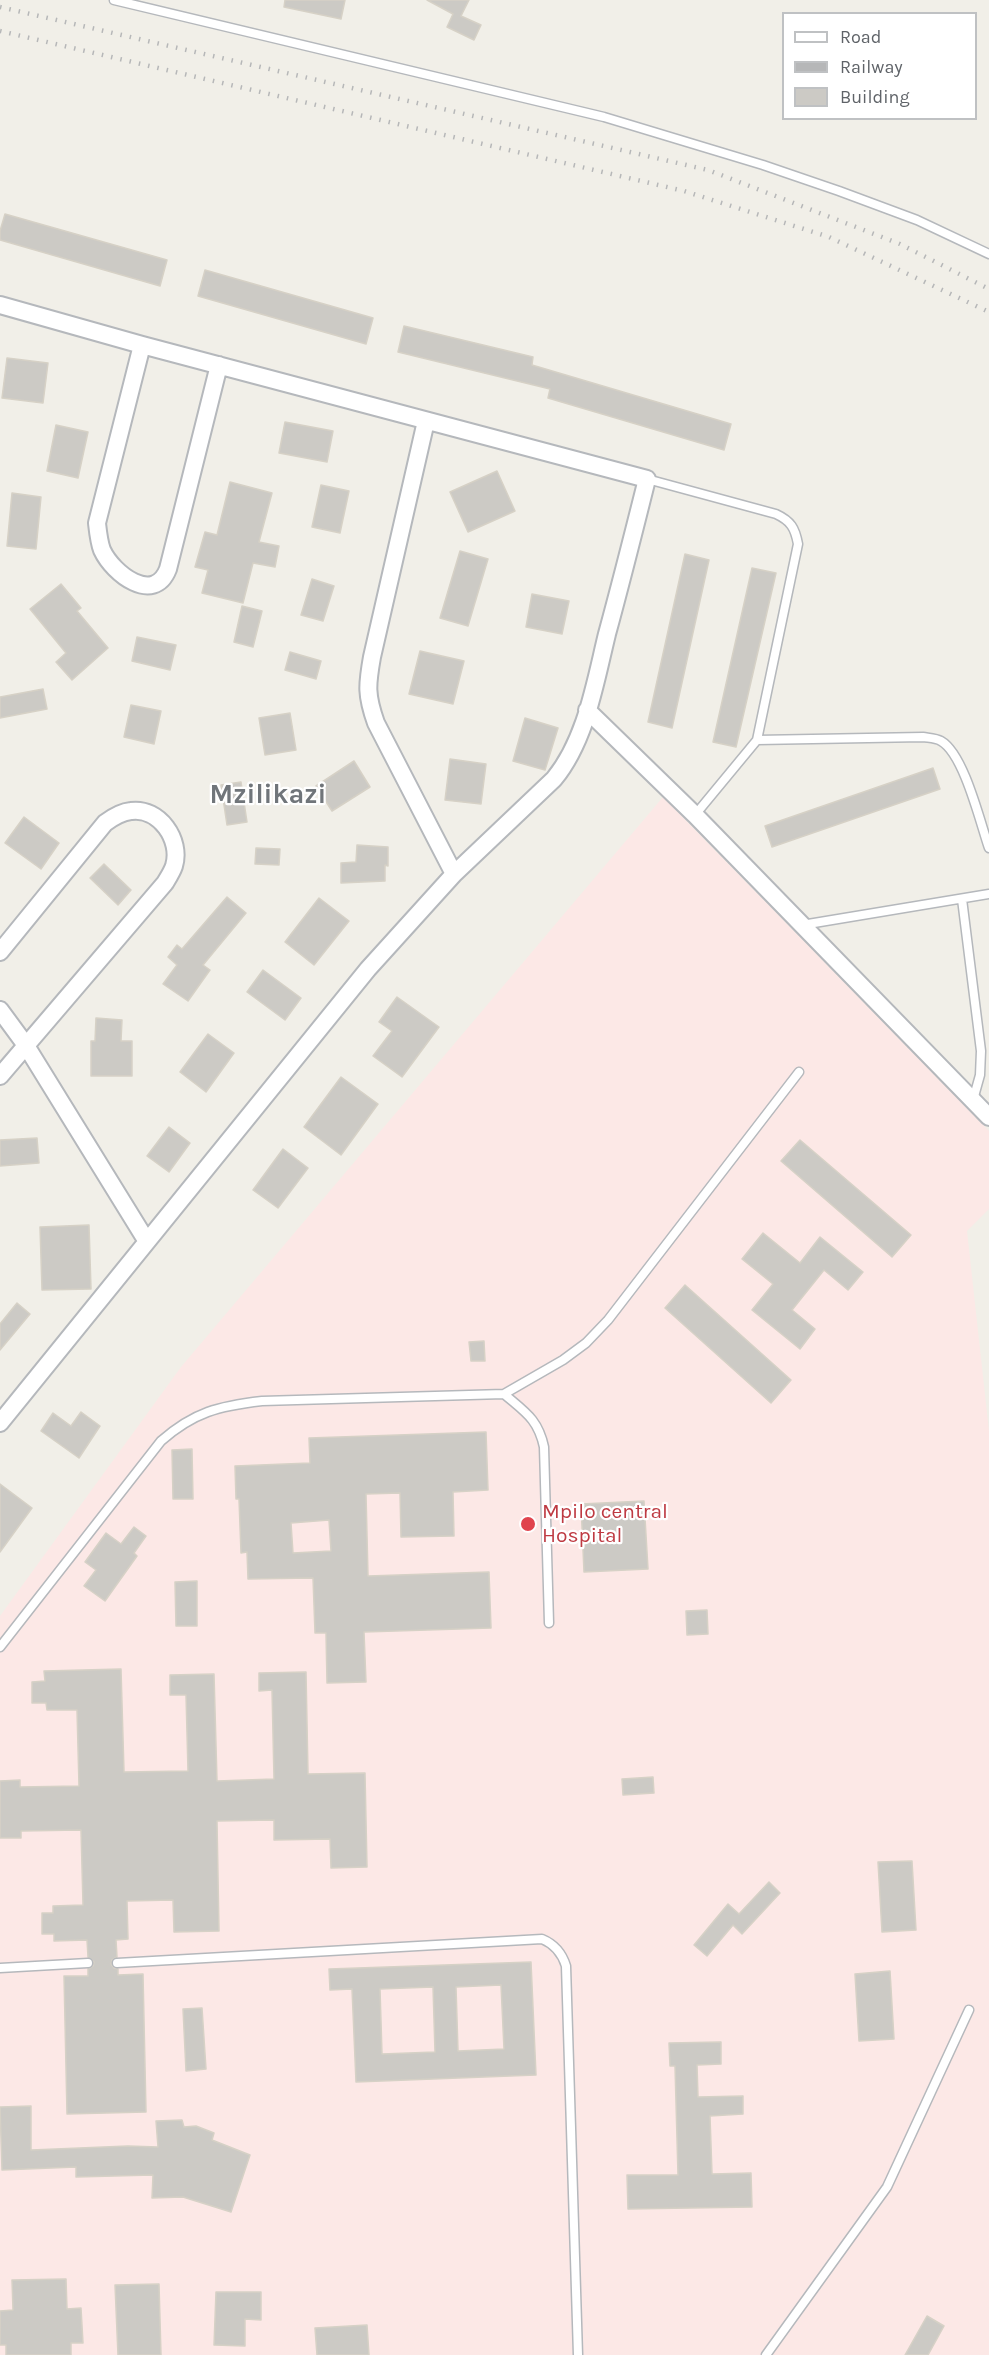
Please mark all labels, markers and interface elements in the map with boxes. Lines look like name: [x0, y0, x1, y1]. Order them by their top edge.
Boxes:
legend: [782, 12, 977, 120]
text: Road: [840, 26, 881, 48]
text: Railway: [840, 56, 903, 78]
text: Building: [840, 86, 910, 108]
district label: Mzilikazi: [210, 779, 326, 811]
place label: Mpilo central Hospital: [542, 1499, 668, 1549]
marker: Mpilo central Hospital: [519, 1515, 537, 1533]

